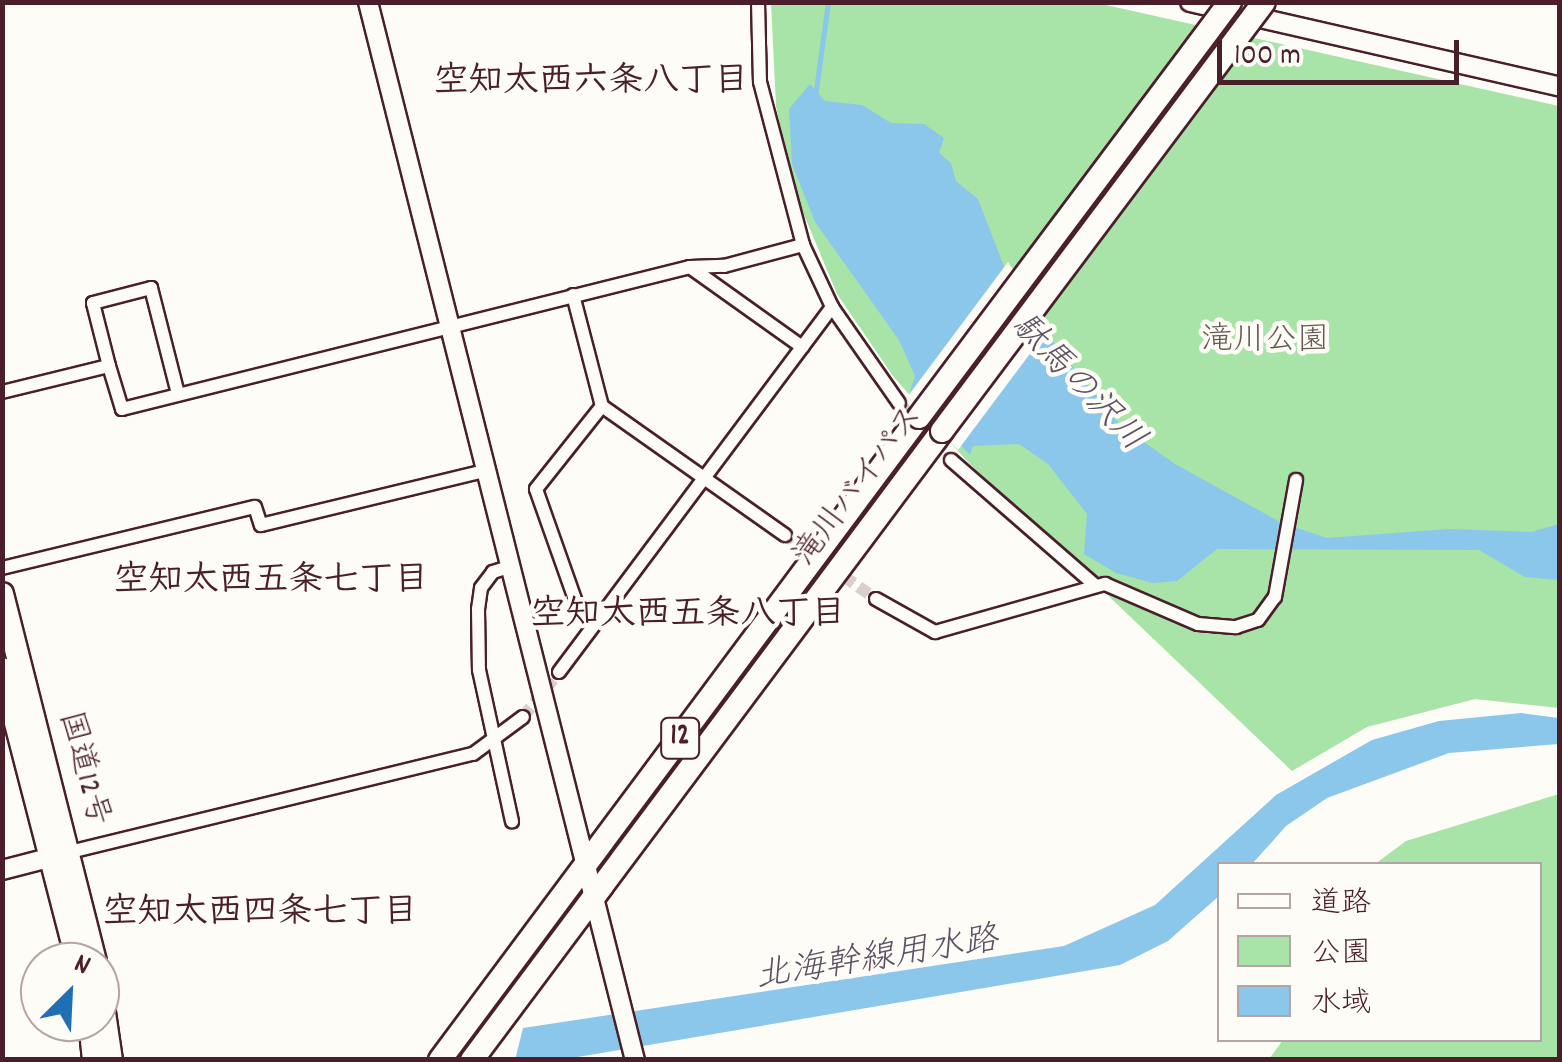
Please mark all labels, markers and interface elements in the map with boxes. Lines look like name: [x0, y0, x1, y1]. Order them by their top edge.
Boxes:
scale bar: [1222, 20, 1464, 82]
text: 100 m: [1234, 36, 1301, 79]
district label: 空知太西六条八丁目: [434, 62, 748, 104]
water label: 駄馬の沢川: [1001, 306, 1153, 462]
park label: 滝川公園: [1201, 323, 1329, 361]
street label: 滝川バイパス: [787, 399, 933, 575]
district label: 空知太西五条七丁目: [114, 561, 428, 603]
district label: 空知太西五条八丁目: [531, 595, 845, 637]
street label: 国道12号: [48, 708, 116, 830]
road number: 12: [660, 713, 700, 763]
legend: [1217, 862, 1542, 1042]
text: 道路: [1311, 884, 1371, 927]
district label: 空知太西四条七丁目: [103, 893, 417, 935]
water label: 北海幹線用水路: [753, 920, 1001, 1000]
text: 公園: [1311, 934, 1371, 977]
north arrow: [20, 942, 120, 1042]
text: N: [67, 945, 96, 988]
text: 水域: [1311, 984, 1371, 1027]

